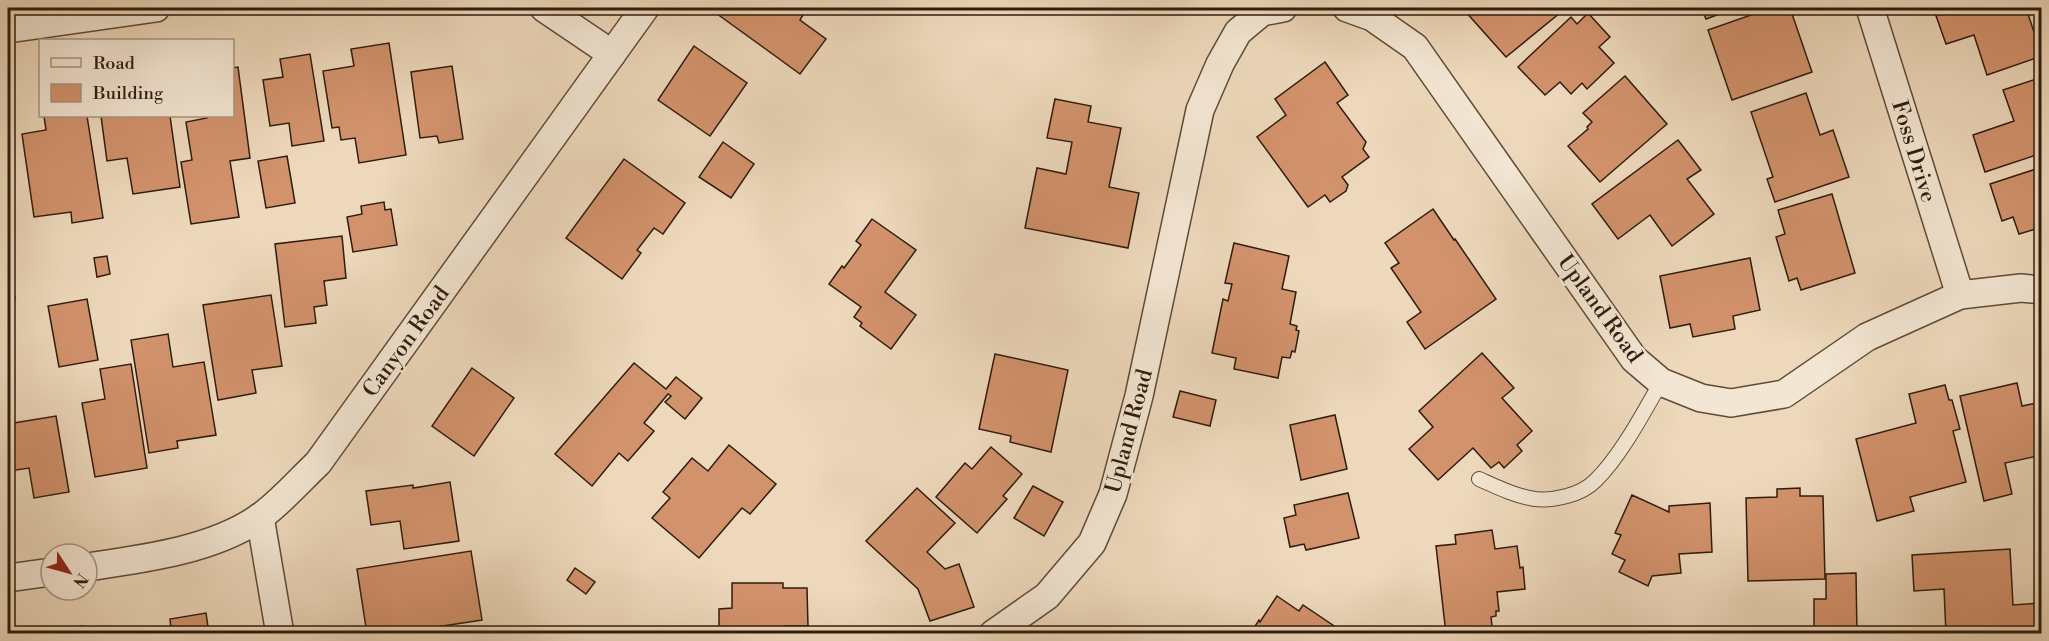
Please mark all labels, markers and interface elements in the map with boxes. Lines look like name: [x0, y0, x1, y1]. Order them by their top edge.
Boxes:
legend: [39, 39, 234, 117]
text: Road: [93, 52, 136, 75]
text: Building: [92, 82, 164, 105]
street label: Foss Drive: [1885, 97, 1942, 206]
street label: Upland Road: [1551, 249, 1648, 369]
street label: Canyon Road: [357, 281, 456, 403]
street label: Upland Road: [1100, 366, 1159, 496]
north arrow: [39, 542, 99, 602]
text: N: [68, 569, 92, 592]

